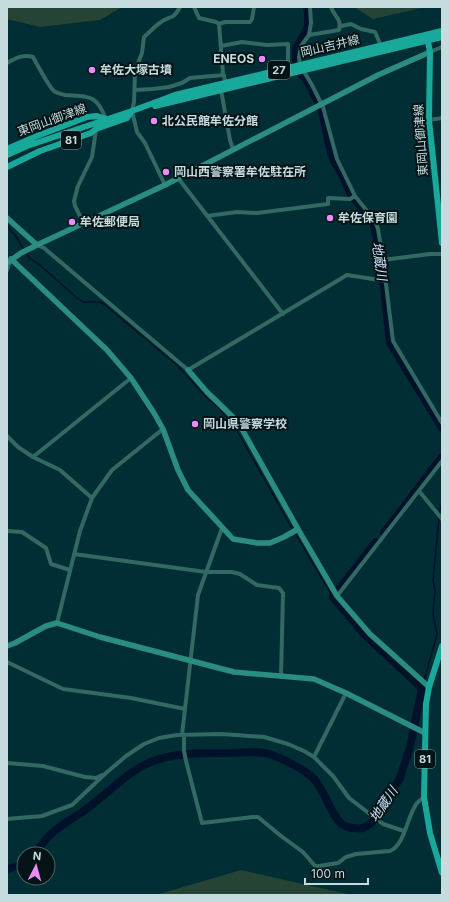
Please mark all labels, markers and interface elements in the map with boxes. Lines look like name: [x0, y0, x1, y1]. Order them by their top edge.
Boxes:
street label: 岡山吉井線: [299, 31, 361, 60]
place label: ENEOS: [213, 51, 254, 66]
marker: ENEOS: [257, 54, 267, 64]
road number: 27: [268, 61, 290, 79]
place label: 牟佐大塚古墳: [100, 62, 172, 77]
marker: 牟佐大塚古墳: [87, 65, 97, 75]
street label: 東岡山御津線: [15, 100, 88, 139]
street label: 東岡山御津線: [411, 104, 430, 176]
place label: 北公民館牟佐分館: [162, 113, 258, 128]
marker: 北公民館牟佐分館: [149, 116, 159, 126]
road number: 81: [61, 131, 81, 149]
place label: 岡山西警察署牟佐駐在所: [174, 164, 306, 179]
marker: 岡山西警察署牟佐駐在所: [161, 167, 171, 177]
place label: 牟佐保育園: [338, 210, 398, 225]
marker: 牟佐保育園: [325, 213, 335, 223]
place label: 牟佐郵便局: [80, 214, 140, 229]
marker: 牟佐郵便局: [67, 217, 77, 227]
water label: 地蔵川: [369, 241, 391, 283]
place label: 岡山県警察学校: [203, 416, 287, 431]
marker: 岡山県警察学校: [190, 419, 200, 429]
road number: 81: [415, 750, 435, 768]
water label: 地蔵川: [365, 782, 402, 825]
north arrow: [16, 846, 56, 886]
text: N: [32, 849, 42, 863]
scale bar: [305, 860, 368, 886]
text: 100 m: [311, 866, 345, 881]

